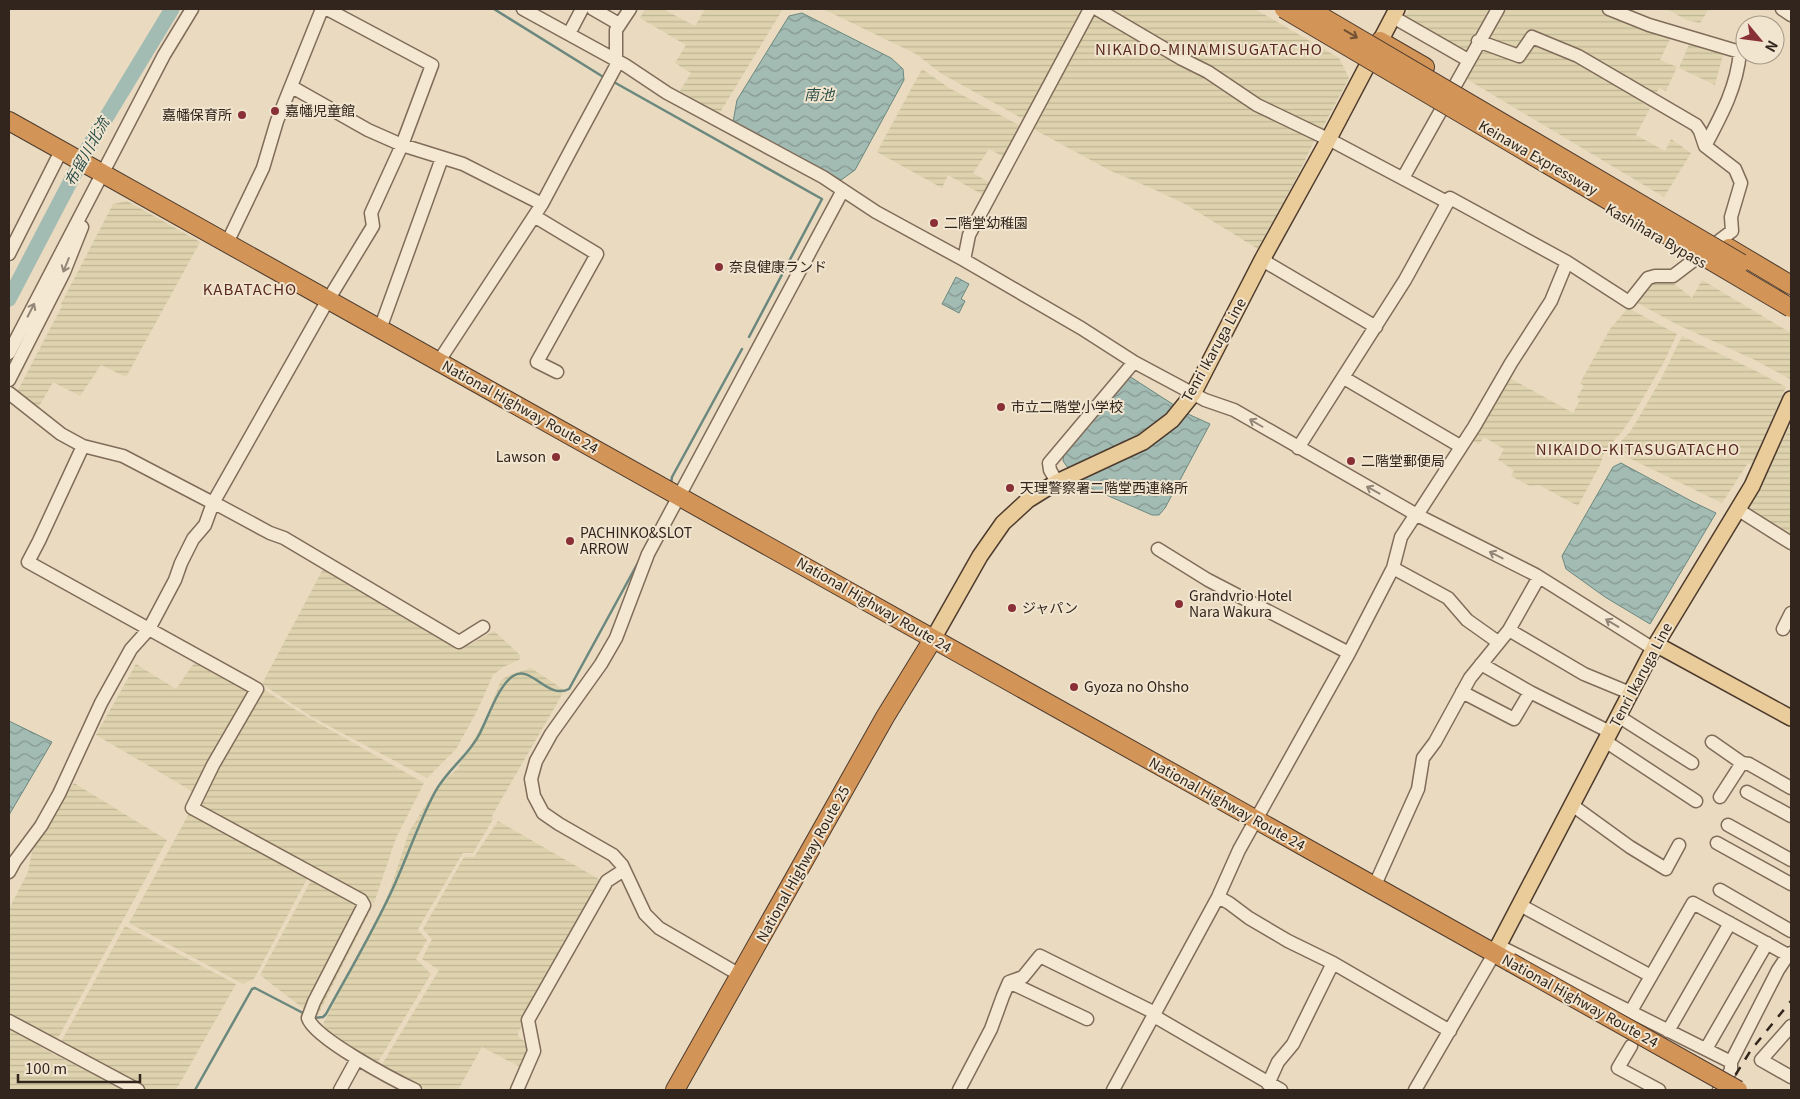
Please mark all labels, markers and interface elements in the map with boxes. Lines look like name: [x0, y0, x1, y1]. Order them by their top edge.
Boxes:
north arrow: [1735, 15, 1785, 65]
one-way arrow: [1343, 29, 1357, 39]
text: N: [1761, 37, 1784, 56]
district label: NIKAIDO-MINAMISUGATACHO: [1095, 38, 1323, 59]
water label: 南池: [804, 83, 836, 104]
place label: 嘉幡児童館: [285, 100, 355, 120]
place label: 嘉幡保育所: [162, 104, 232, 124]
marker: 嘉幡児童館: [269, 105, 281, 117]
marker: 嘉幡保育所: [236, 109, 248, 121]
water label: 布留川北流: [58, 112, 114, 189]
street label: Keinawa Expressway: [1475, 115, 1602, 200]
street label: Kashihara Bypass: [1602, 198, 1711, 272]
place label: 二階堂幼稚園: [944, 212, 1028, 232]
marker: 二階堂幼稚園: [928, 217, 940, 229]
place label: 奈良健康ランド: [729, 256, 827, 276]
one-way arrow: [61, 257, 70, 272]
marker: 奈良健康ランド: [713, 261, 725, 273]
district label: KABATACHO: [203, 278, 297, 299]
street label: Tenri Ikaruga Line: [1176, 294, 1250, 405]
one-way arrow: [26, 302, 36, 317]
street label: National Highway Route 24: [439, 355, 602, 458]
place label: 市立二階堂小学校: [1011, 396, 1123, 416]
marker: 市立二階堂小学校: [995, 401, 1007, 413]
one-way arrow: [1248, 418, 1263, 428]
district label: NIKAIDO-KITASUGATACHO: [1536, 438, 1740, 459]
place label: Lawson: [496, 446, 546, 466]
place label: 二階堂郵便局: [1361, 450, 1445, 470]
marker: Lawson: [550, 451, 562, 463]
marker: 二階堂郵便局: [1345, 455, 1357, 467]
place label: 天理警察署二階堂西連絡所: [1020, 477, 1188, 497]
marker: 天理警察署二階堂西連絡所: [1004, 482, 1016, 494]
one-way arrow: [1366, 485, 1381, 495]
place label: PACHINKO&SLOT ARROW: [580, 522, 692, 558]
marker: PACHINKO&SLOT ARROW: [564, 535, 576, 547]
one-way arrow: [1489, 550, 1504, 559]
street label: National Highway Route 24: [793, 552, 956, 657]
place label: Grandvrio Hotel Nara Wakura: [1189, 585, 1292, 621]
place label: ジャパン: [1022, 597, 1078, 617]
marker: Grandvrio Hotel Nara Wakura: [1173, 598, 1185, 610]
marker: ジャパン: [1006, 602, 1018, 614]
street label: Tenri Ikaruga Line: [1604, 618, 1676, 730]
one-way arrow: [1606, 618, 1620, 628]
place label: Gyoza no Ohsho: [1084, 676, 1189, 696]
marker: Gyoza no Ohsho: [1068, 681, 1080, 693]
street label: National Highway Route 24: [1146, 752, 1309, 855]
street label: National Highway Route 25: [751, 782, 854, 945]
street label: National Highway Route 24: [1499, 949, 1662, 1052]
scale bar: [18, 1052, 140, 1084]
text: 100 m: [25, 1057, 67, 1078]

